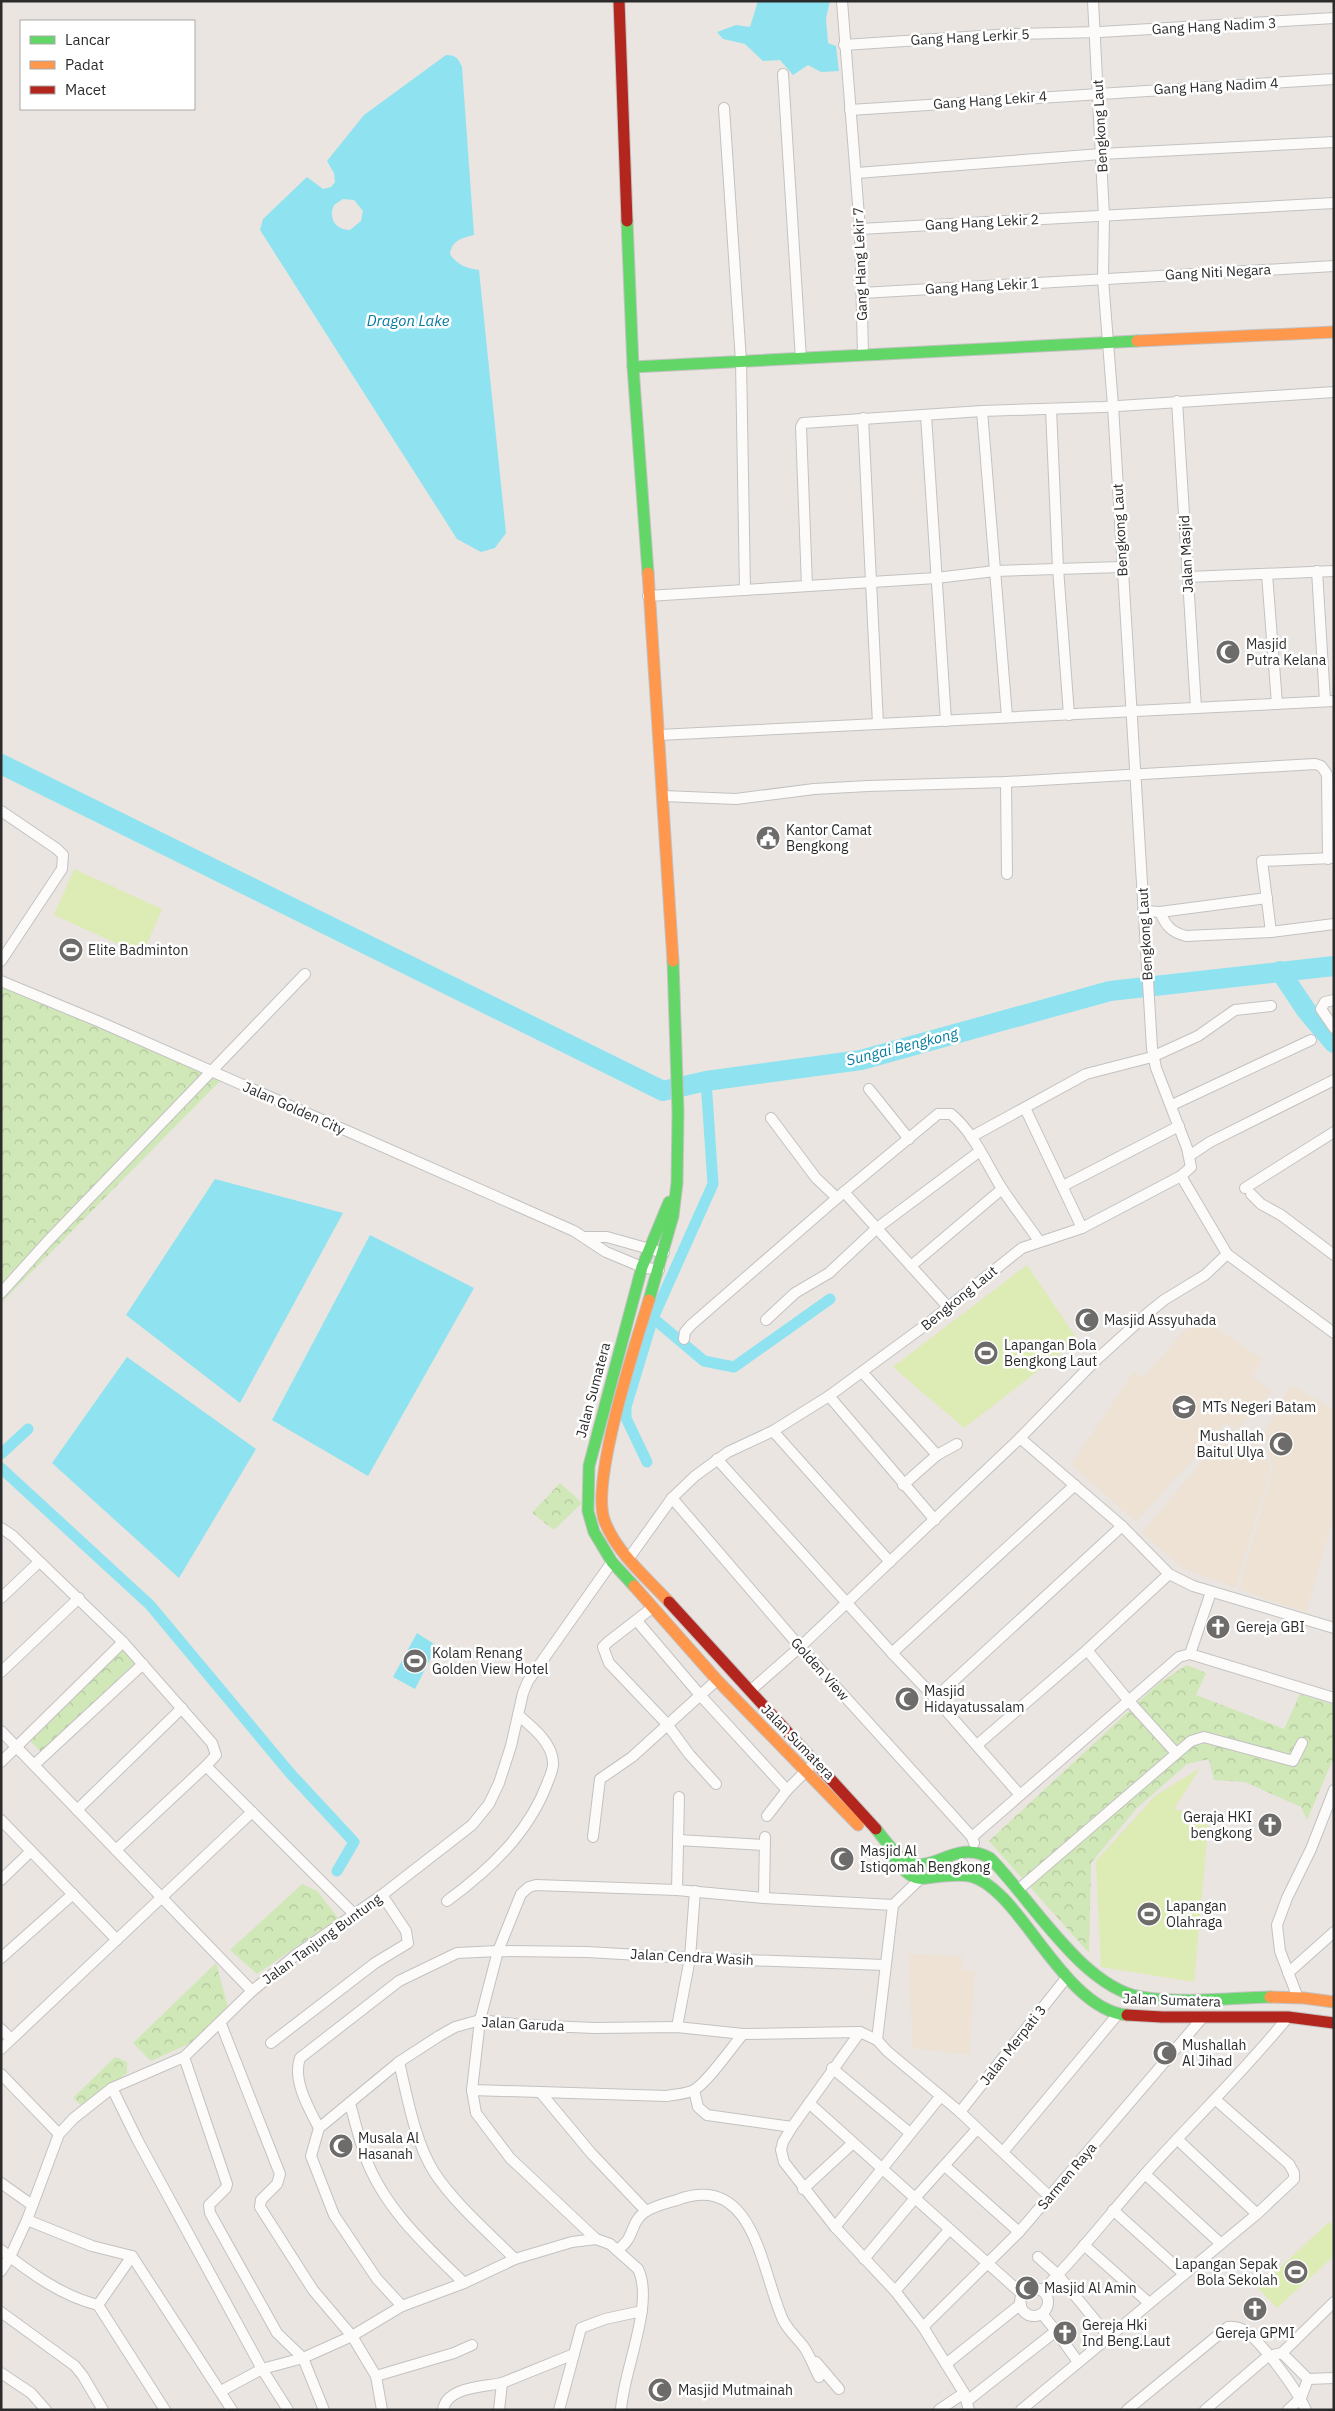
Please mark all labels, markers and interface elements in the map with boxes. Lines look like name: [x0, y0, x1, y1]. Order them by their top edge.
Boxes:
street label: Gang Hang Nadim 3: [1151, 14, 1277, 38]
legend: [20, 20, 195, 110]
street label: Gang Hang Lerkir 5: [910, 25, 1030, 49]
text: Lancar: [65, 30, 111, 49]
text: Padat: [65, 55, 104, 74]
street label: Gang Hang Nadim 4: [1153, 74, 1279, 98]
street label: Bengkong Laut: [1089, 79, 1111, 173]
text: Macet: [65, 80, 106, 99]
street label: Gang Hang Lekir 4: [932, 87, 1048, 113]
street label: Gang Hang Lekir 7: [849, 207, 871, 321]
street label: Gang Hang Lekir 2: [925, 210, 1039, 234]
street label: Gang Niti Negara: [1165, 260, 1272, 284]
street label: Gang Hang Lekir 1: [925, 274, 1039, 298]
water label: Dragon Lake: [367, 311, 450, 330]
street label: Bengkong Laut: [1109, 483, 1131, 577]
street label: Jalan Masjid: [1175, 515, 1197, 593]
place label: Masjid Putra Kelana: [1246, 635, 1327, 669]
mosque icon: Masjid Putra Kelana: [1215, 639, 1241, 665]
place label: Kantor Camat Bengkong: [786, 821, 872, 855]
public building icon: Kantor Camat Bengkong: [755, 825, 781, 851]
street label: Bengkong Laut: [1134, 887, 1156, 981]
sports icon: Elite Badminton: [58, 937, 84, 963]
place label: Elite Badminton: [88, 941, 188, 959]
water label: Sungai Bengkong: [844, 1023, 961, 1070]
street label: Jalan Golden City: [240, 1077, 348, 1139]
street label: Bengkong Laut: [917, 1262, 1001, 1334]
mosque icon: Masjid Assyuhada: [1074, 1307, 1100, 1333]
place label: Masjid Assyuhada: [1104, 1311, 1217, 1329]
place label: Lapangan Bola Bengkong Laut: [1004, 1336, 1097, 1370]
street label: Jalan Sumatera: [572, 1340, 615, 1440]
sports icon: Lapangan Bola Bengkong Laut: [973, 1340, 999, 1366]
school or university icon: MTs Negeri Batam: [1171, 1394, 1197, 1420]
place label: MTs Negeri Batam: [1202, 1398, 1316, 1416]
place label: Mushallah Baitul Ulya: [1196, 1427, 1265, 1461]
mosque icon: Mushallah Baitul Ulya: [1268, 1431, 1294, 1457]
church icon: Gereja GBI: [1205, 1614, 1231, 1640]
place label: Gereja GBI: [1236, 1618, 1305, 1636]
street label: Golden View: [787, 1634, 853, 1704]
place label: Kolam Renang Golden View Hotel: [432, 1644, 548, 1678]
sports icon: Kolam Renang Golden View Hotel: [402, 1648, 428, 1674]
place label: Masjid Hidayatussalam: [924, 1682, 1025, 1716]
mosque icon: Masjid Hidayatussalam: [894, 1686, 920, 1712]
street label: Jalan Sumatera: [757, 1700, 839, 1784]
place label: Geraja HKI bengkong: [1183, 1808, 1253, 1842]
church icon: Geraja HKI bengkong: [1257, 1812, 1283, 1838]
place label: Masjid Al Istiqomah Bengkong: [860, 1842, 991, 1876]
mosque icon: Masjid Al Istiqomah Bengkong: [829, 1846, 855, 1872]
street label: Jalan Tanjung Buntung: [259, 1889, 386, 1988]
place label: Lapangan Olahraga: [1166, 1897, 1227, 1931]
sports icon: Lapangan Olahraga: [1136, 1901, 1162, 1927]
street label: Jalan Cendra Wasih: [630, 1945, 754, 1969]
street label: Jalan Sumatera: [1123, 1989, 1222, 2011]
street label: Jalan Merpati 3: [976, 2001, 1050, 2089]
street label: Jalan Garuda: [481, 2013, 565, 2035]
place label: Mushallah Al Jihad: [1182, 2036, 1247, 2070]
mosque icon: Mushallah Al Jihad: [1152, 2040, 1178, 2066]
place label: Musala Al Hasanah: [358, 2129, 419, 2163]
mosque icon: Musala Al Hasanah: [328, 2133, 354, 2159]
street label: Sarmen Raya: [1034, 2138, 1101, 2213]
place label: Lapangan Sepak Bola Sekolah: [1175, 2255, 1279, 2289]
sports icon: Lapangan Sepak Bola Sekolah: [1283, 2259, 1309, 2285]
mosque icon: Masjid Al Amin: [1014, 2275, 1040, 2301]
place label: Masjid Al Amin: [1044, 2279, 1137, 2297]
church icon: Gereja GPMI: [1242, 2296, 1268, 2322]
place label: Gereja Hki Ind Beng.Laut: [1082, 2316, 1171, 2350]
church icon: Gereja Hki Ind Beng.Laut: [1052, 2320, 1078, 2346]
place label: Gereja GPMI: [1215, 2324, 1295, 2342]
mosque icon: Masjid Mutmainah: [647, 2377, 673, 2403]
place label: Masjid Mutmainah: [678, 2381, 793, 2399]

